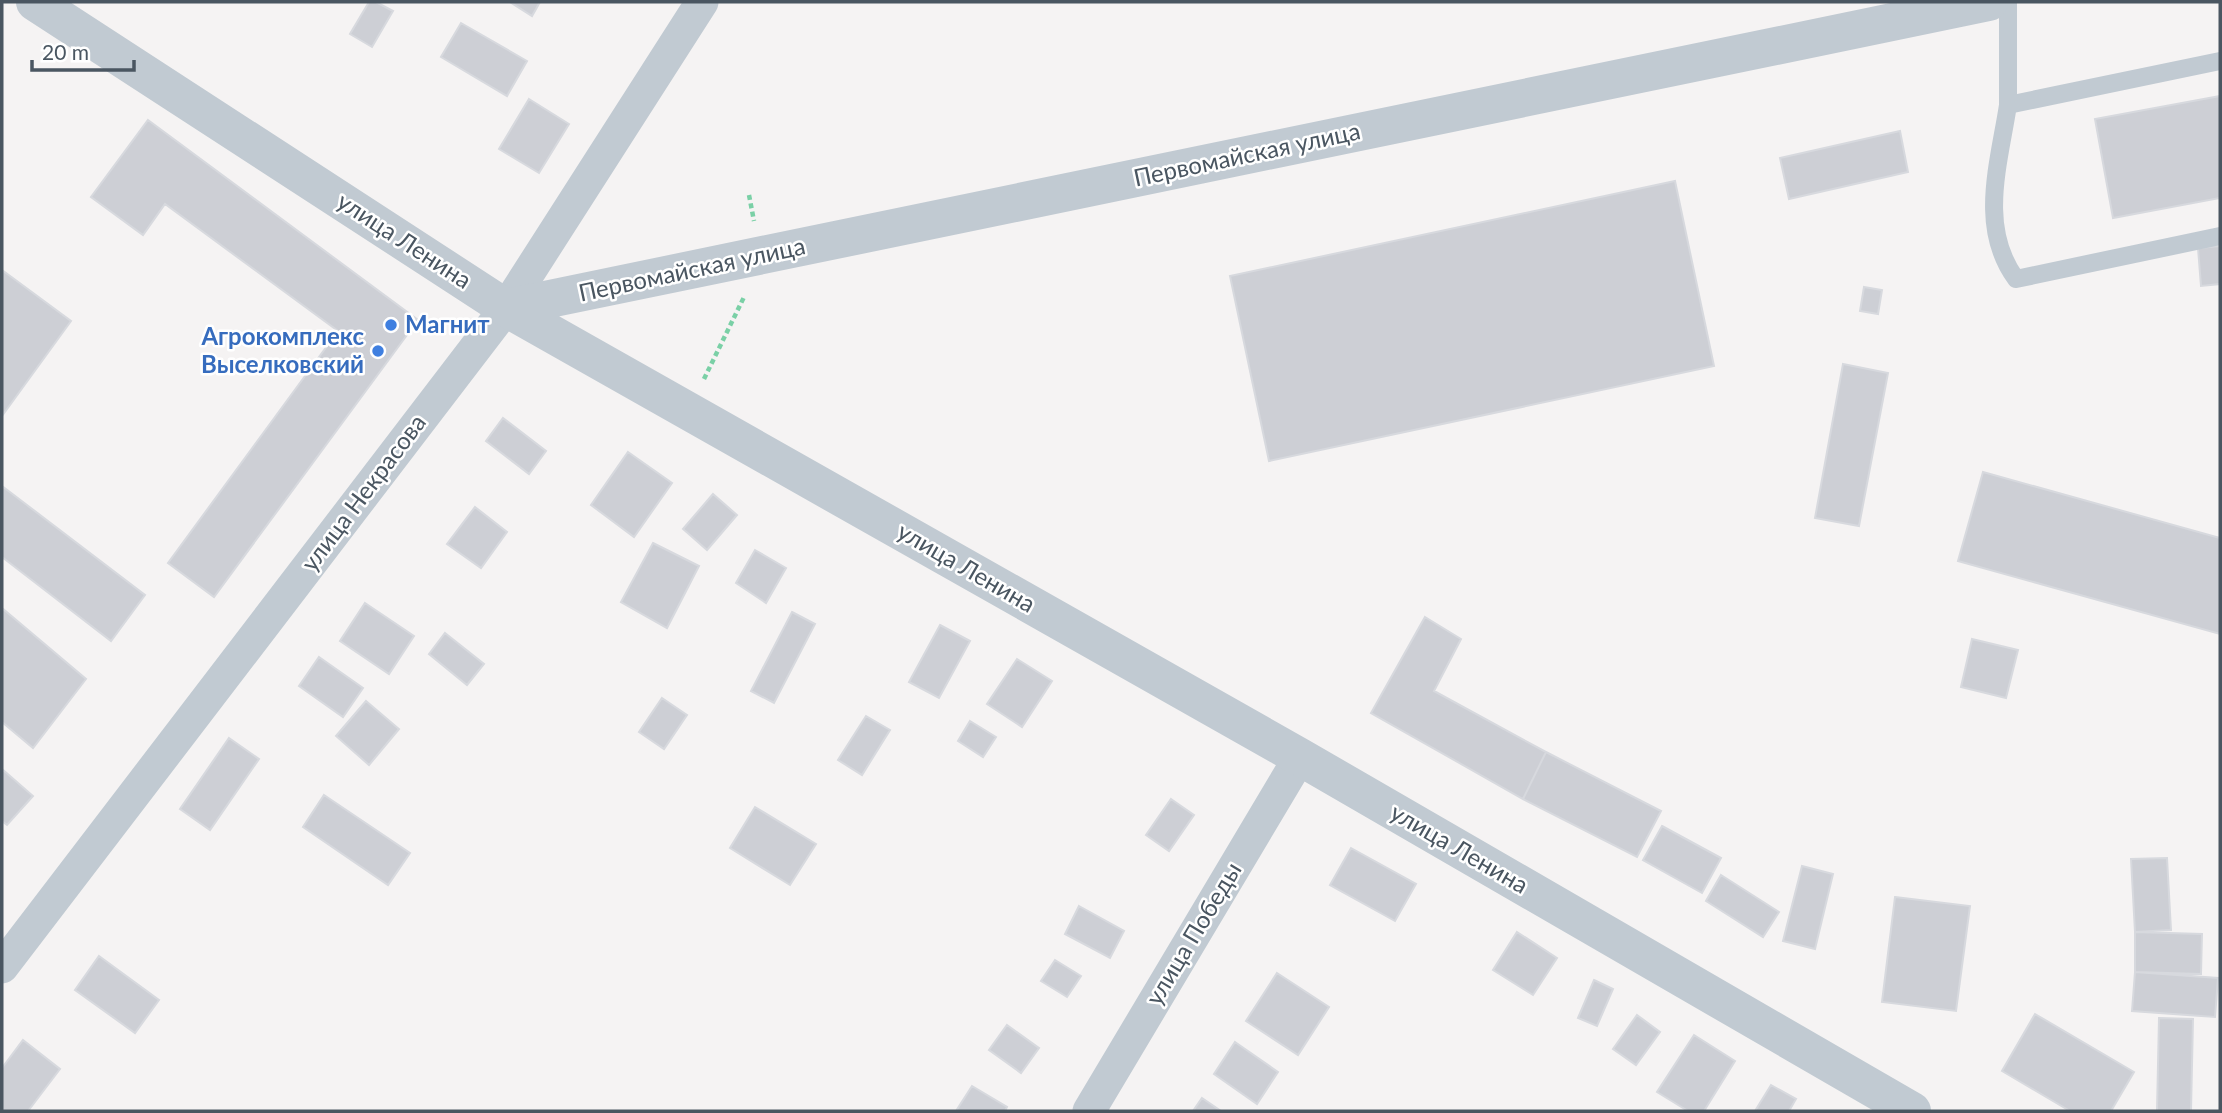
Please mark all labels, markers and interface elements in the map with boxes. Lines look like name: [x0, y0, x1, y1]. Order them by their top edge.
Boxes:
scale bar: [32, 28, 133, 72]
text: 20 m: [42, 39, 89, 64]
street label: Первомайская улица: [1131, 115, 1363, 192]
street label: улица Ленина: [332, 186, 477, 294]
street label: Первомайская улица: [576, 230, 808, 307]
place label: Магнит: [405, 309, 490, 338]
marker: Магнит: [383, 317, 399, 333]
place label: Агрокомплекс Выселковский: [200, 321, 364, 378]
marker: Агрокомплекс Выселковский: [370, 343, 386, 359]
street label: улица Некрасова: [294, 408, 431, 576]
street label: улица Ленина: [893, 516, 1041, 618]
street label: улица Ленина: [1386, 797, 1534, 899]
street label: улица Победы: [1139, 857, 1247, 1010]

